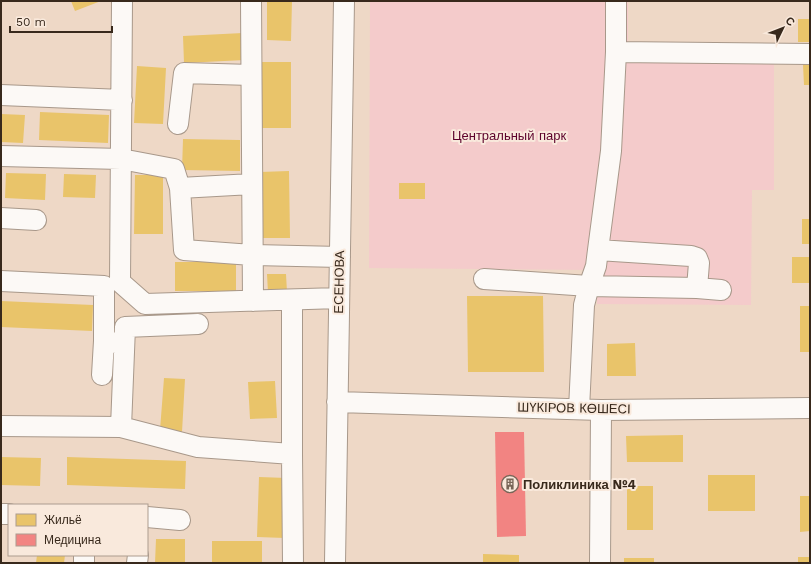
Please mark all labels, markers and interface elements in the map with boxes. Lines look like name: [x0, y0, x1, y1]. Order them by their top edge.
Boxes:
scale bar: [10, 8, 112, 34]
north arrow: [763, 8, 803, 48]
text: С: [782, 14, 797, 29]
text: 50 m: [16, 15, 46, 29]
park label: Центральный парк: [452, 128, 566, 143]
street label: ЕСЕНОВА: [331, 250, 347, 314]
street label: ШҮКІРОВ КӨШЕСІ: [517, 400, 631, 416]
building icon: Поликлиника №4: [500, 474, 520, 494]
place label: Поликлиника №4: [523, 477, 637, 492]
legend: [8, 504, 148, 556]
text: Жильё: [44, 513, 82, 527]
text: Медицина: [44, 533, 101, 547]

